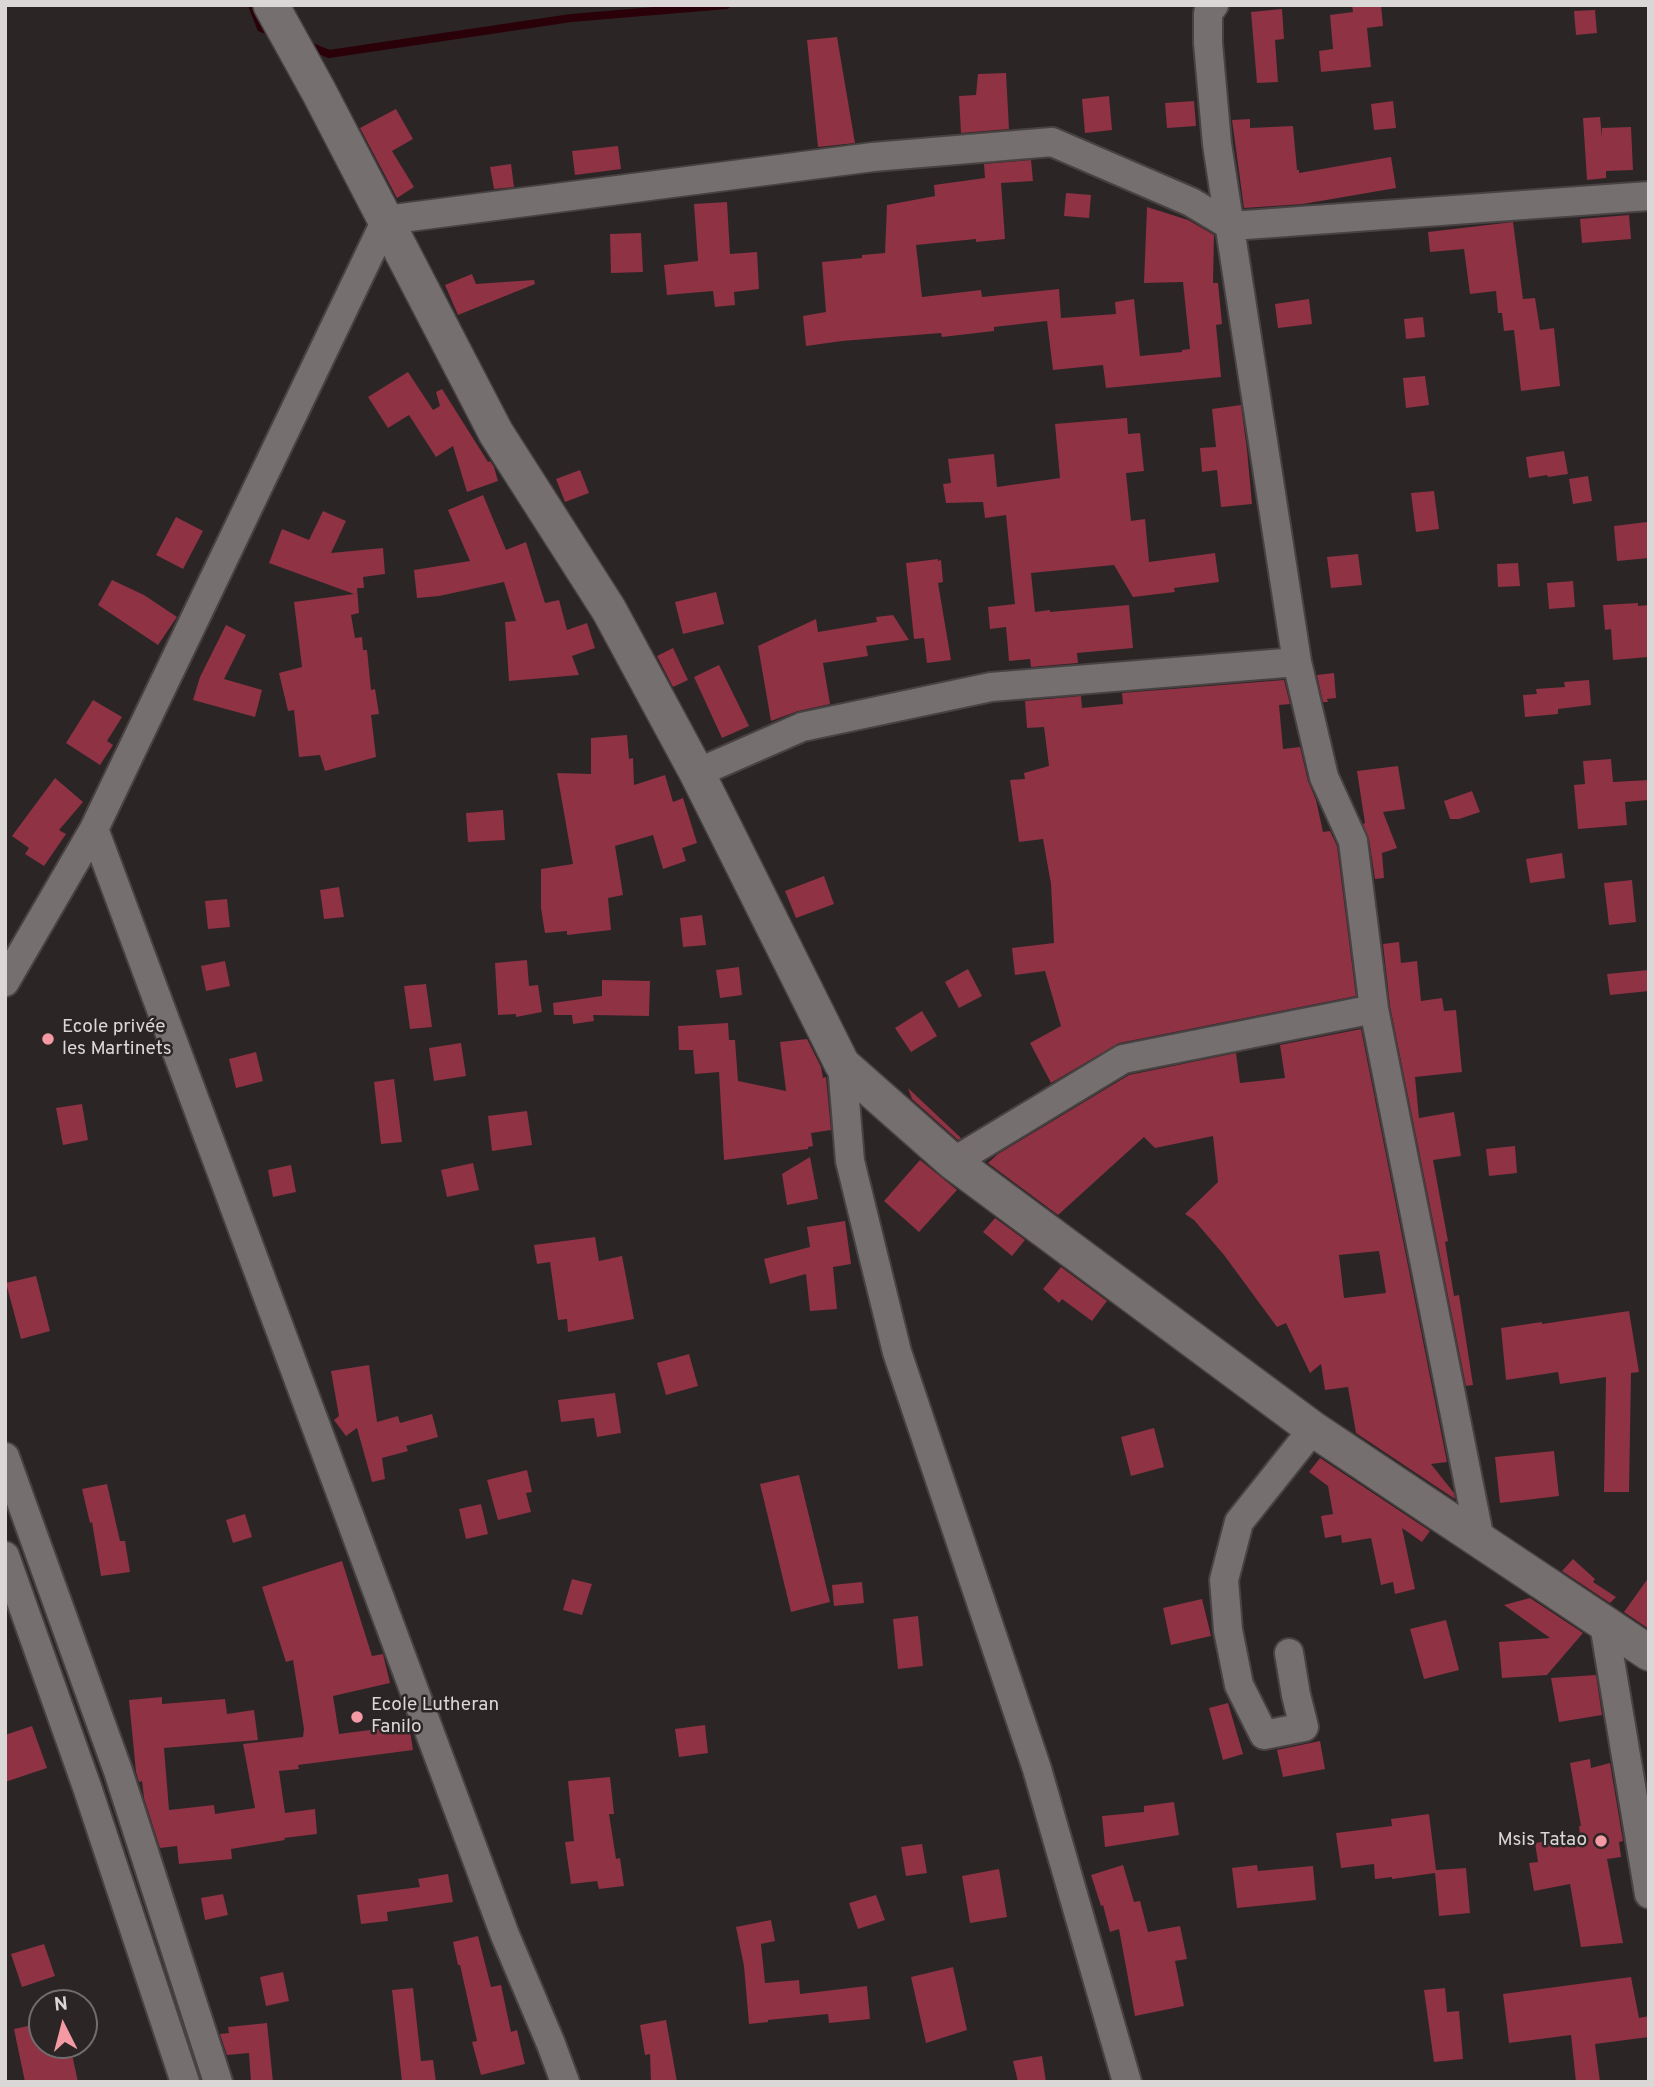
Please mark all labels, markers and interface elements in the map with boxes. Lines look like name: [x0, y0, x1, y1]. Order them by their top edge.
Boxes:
place label: Ecole privée les Martinets: [62, 1017, 172, 1061]
marker: Ecole privée les Martinets: [40, 1031, 56, 1047]
place label: Ecole Lutheran Fanilo: [371, 1695, 499, 1739]
marker: Ecole Lutheran Fanilo: [349, 1709, 365, 1725]
place label: Msis Tatao: [1498, 1830, 1587, 1852]
marker: Msis Tatao: [1593, 1833, 1609, 1849]
north arrow: [28, 1989, 98, 2059]
text: N: [53, 1992, 69, 2018]

